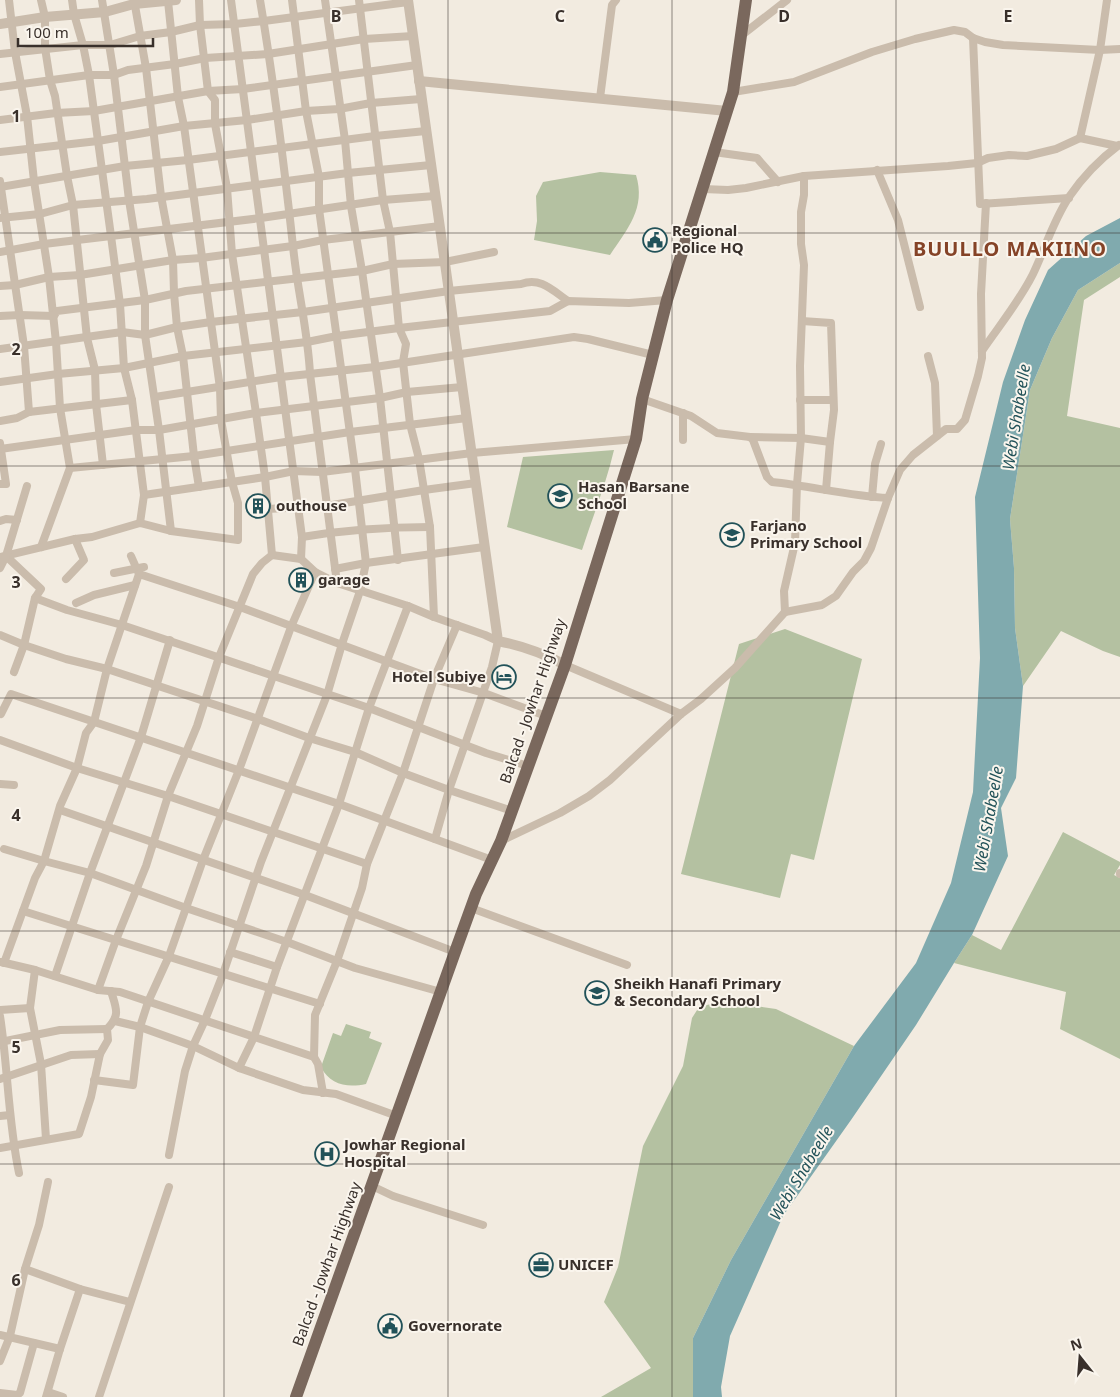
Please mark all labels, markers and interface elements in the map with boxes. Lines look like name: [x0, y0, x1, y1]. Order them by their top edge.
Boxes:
text: B: [331, 5, 341, 27]
text: C: [555, 5, 565, 27]
text: D: [778, 5, 790, 27]
text: E: [1004, 5, 1013, 27]
scale bar: [18, 15, 152, 47]
text: 100 m: [25, 22, 69, 42]
text: 1: [11, 105, 21, 127]
place label: Regional Police HQ: [672, 220, 744, 257]
public building icon: Regional Police HQ: [642, 227, 668, 253]
district label: BUULLO MAKIINO: [913, 235, 1107, 262]
text: 2: [11, 338, 21, 360]
water label: Webi Shabeelle: [997, 363, 1035, 471]
place label: Hasan Barsane School: [578, 476, 690, 513]
school or university icon: Hasan Barsane School: [547, 483, 573, 509]
building icon: outhouse: [245, 493, 271, 519]
place label: outhouse: [276, 495, 347, 515]
place label: Farjano Primary School: [750, 515, 862, 552]
school or university icon: Farjano Primary School: [719, 522, 745, 548]
building icon: garage: [288, 567, 314, 593]
place label: garage: [318, 569, 370, 589]
text: 3: [11, 571, 21, 593]
street label: Balcad - Jowhar Highway: [494, 615, 570, 786]
hotel icon: Hotel Subiye: [491, 664, 517, 690]
place label: Hotel Subiye: [392, 666, 486, 686]
water label: Webi Shabeelle: [968, 764, 1008, 874]
text: 4: [11, 804, 21, 826]
place label: Sheikh Hanafi Primary & Secondary School: [614, 973, 782, 1010]
school or university icon: Sheikh Hanafi Primary & Secondary School: [584, 980, 610, 1006]
text: 5: [11, 1036, 21, 1058]
water label: Webi Shabeelle: [764, 1122, 838, 1224]
place label: Jowhar Regional Hospital: [342, 1134, 466, 1171]
hospital icon: Jowhar Regional Hospital: [314, 1141, 340, 1167]
street label: Balcad - Jowhar Highway: [287, 1178, 365, 1348]
office icon: UNICEF: [528, 1252, 554, 1278]
place label: UNICEF: [558, 1254, 614, 1274]
text: 6: [11, 1269, 21, 1291]
public building icon: Governorate: [377, 1313, 403, 1339]
place label: Governorate: [408, 1315, 502, 1335]
north arrow: [1055, 1332, 1105, 1382]
text: N: [1068, 1333, 1084, 1355]

